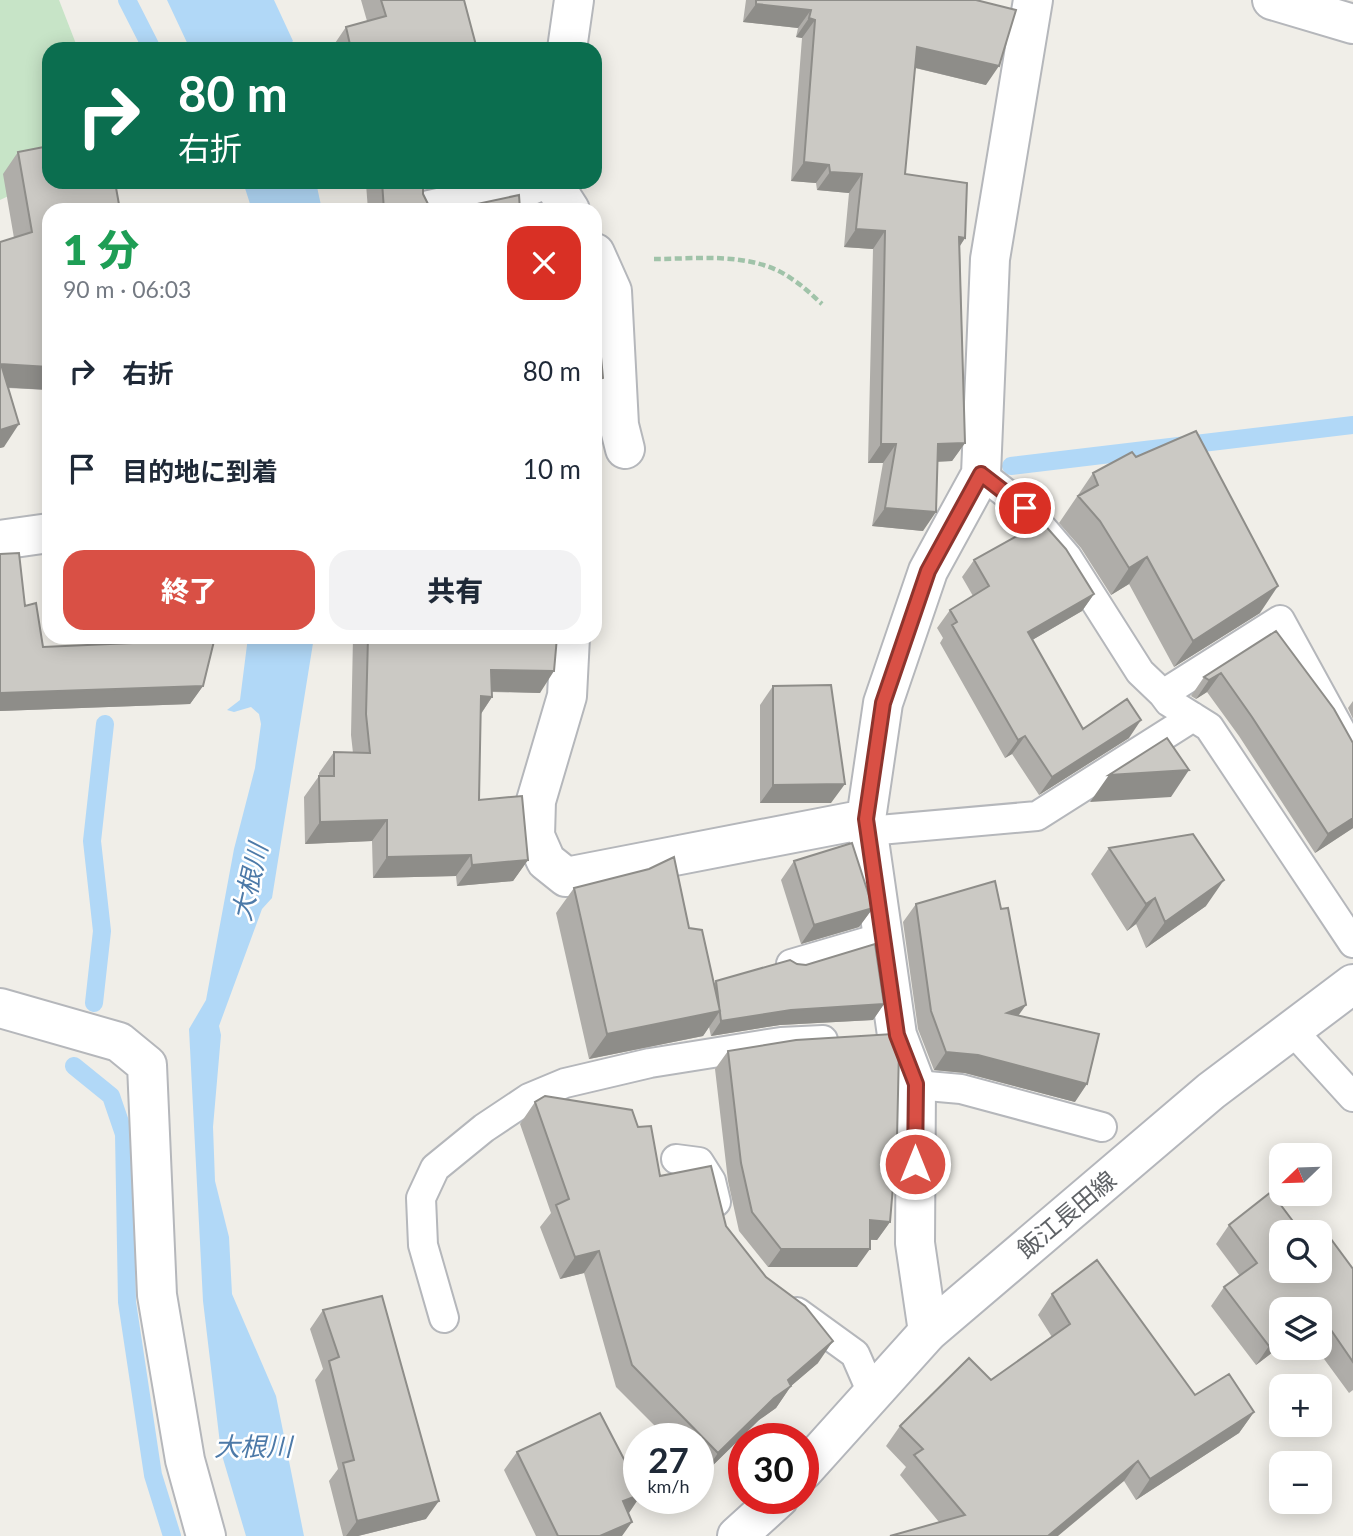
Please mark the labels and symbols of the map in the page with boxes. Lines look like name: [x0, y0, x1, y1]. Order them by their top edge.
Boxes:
pin: [995, 478, 1055, 538]
water label: 大根川: [225, 837, 274, 924]
position arrow: [878, 1127, 952, 1201]
north arrow: [1269, 1143, 1332, 1206]
street label: 飯江長田線: [1011, 1164, 1121, 1264]
speed limit sign: 30: [728, 1423, 819, 1514]
water label: 大根川: [214, 1430, 295, 1462]

